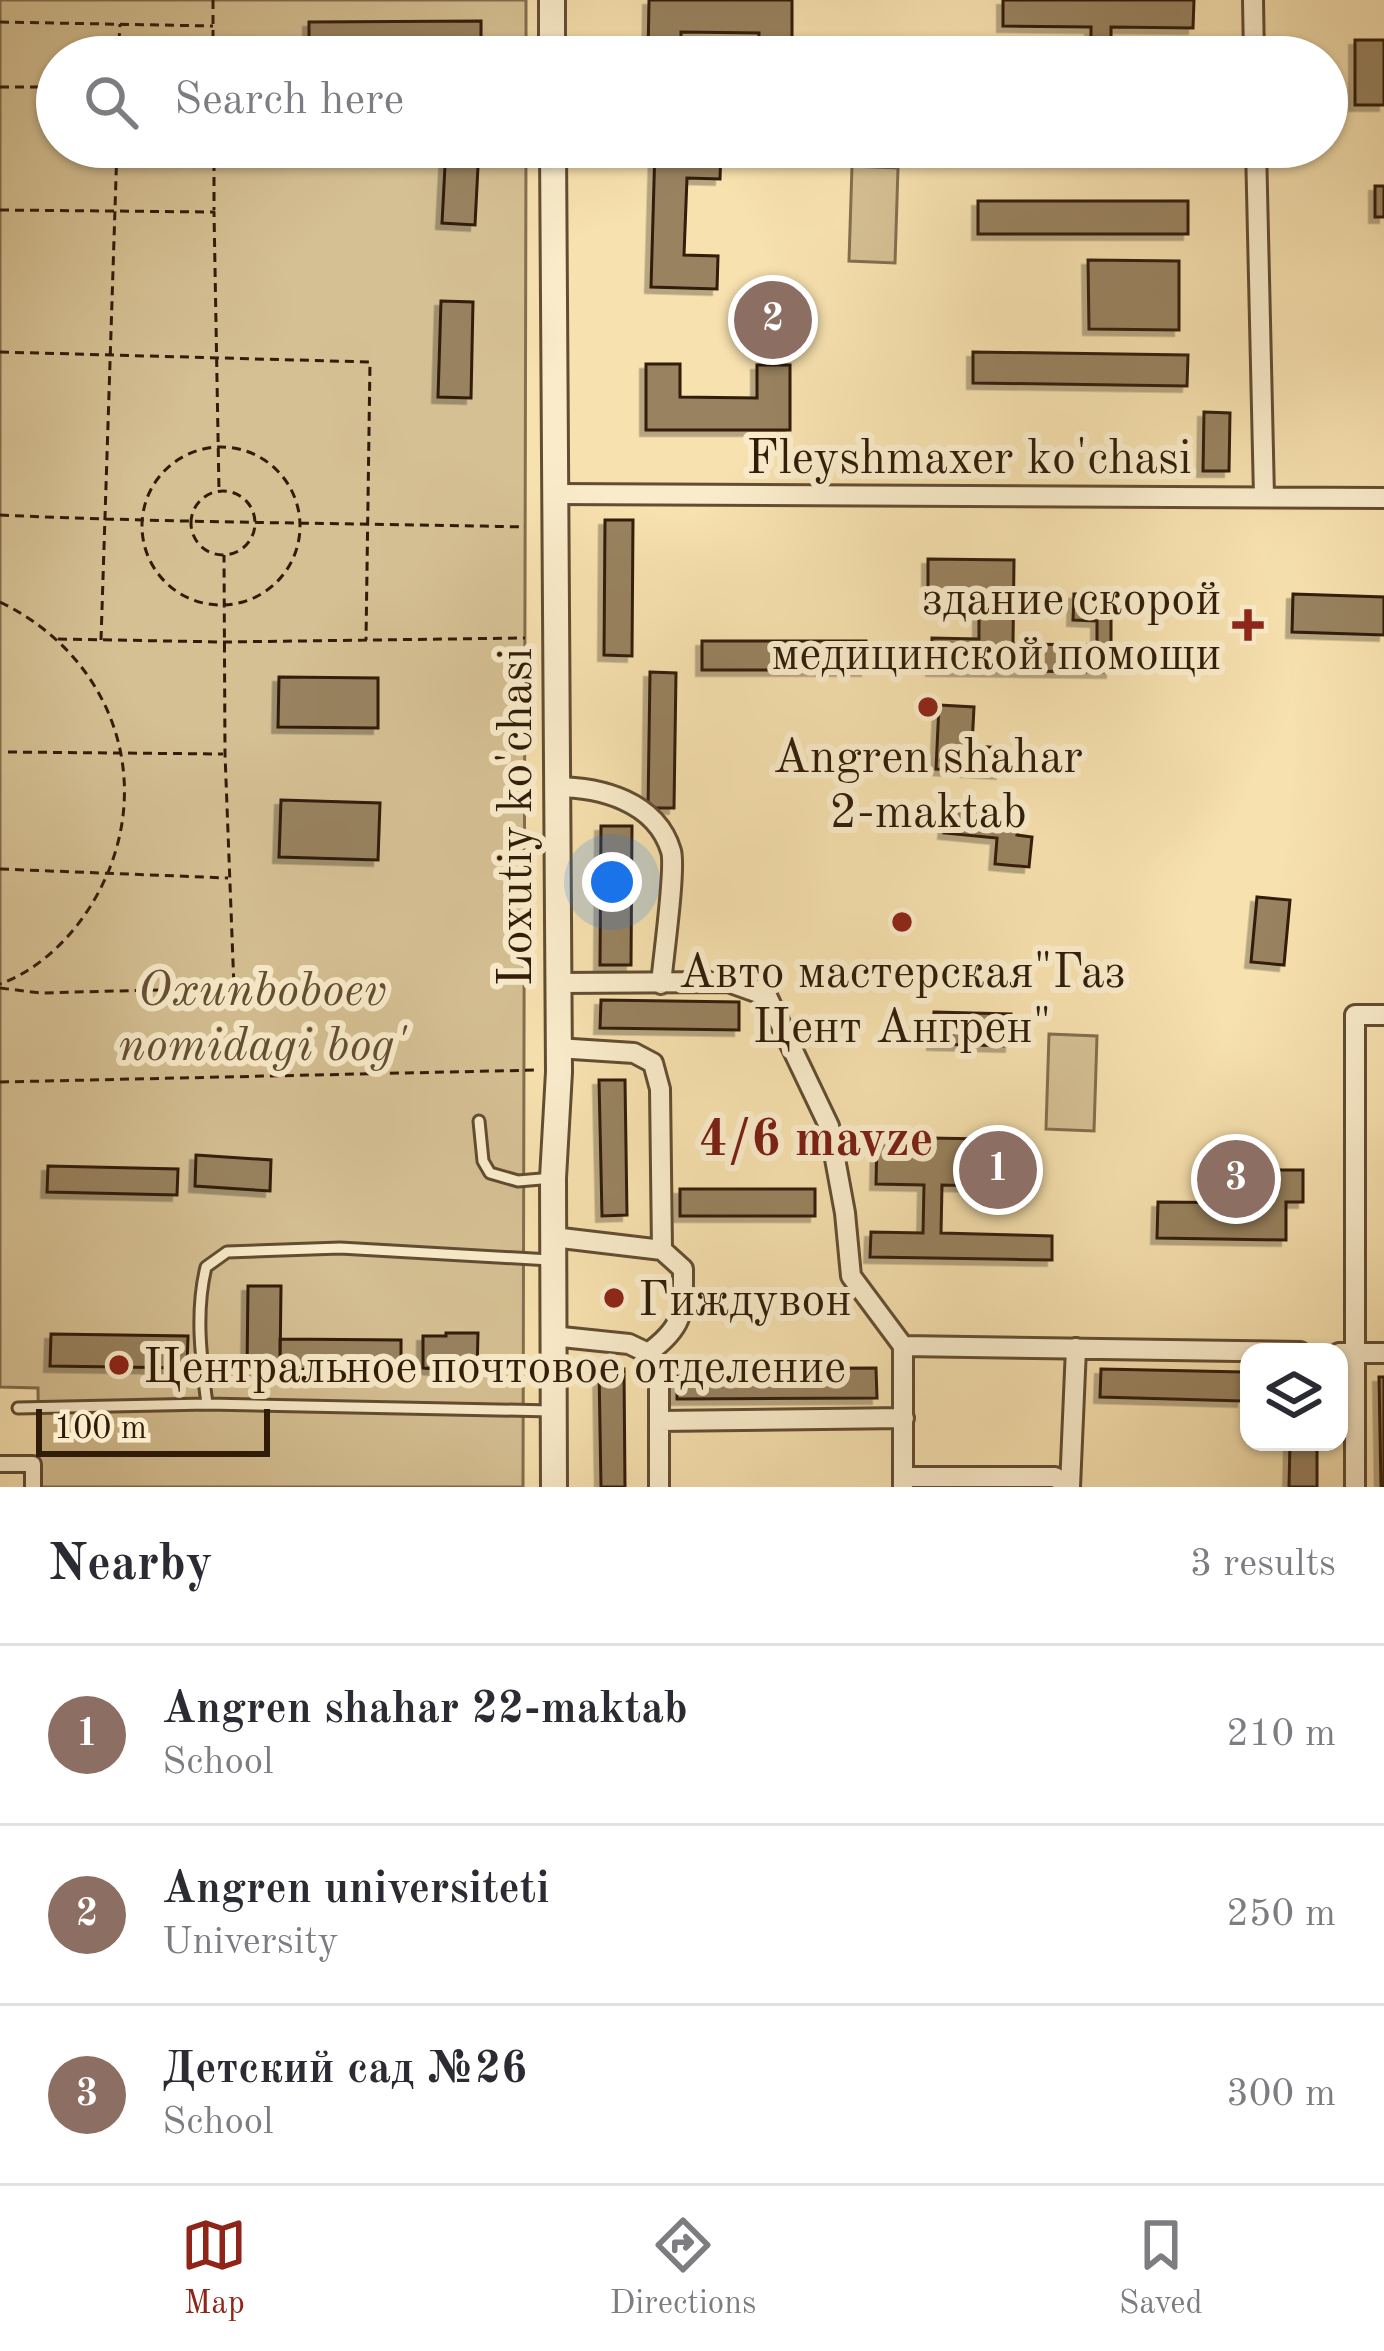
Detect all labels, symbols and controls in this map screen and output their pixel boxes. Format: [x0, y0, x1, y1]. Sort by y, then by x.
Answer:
search box [36, 36, 1348, 168]
icon: search [78, 69, 144, 135]
text: Search here [174, 79, 404, 124]
pin: 2 [734, 275, 812, 365]
street label: Fleyshmaxer ko'chasi [746, 436, 1192, 484]
place label: здание скорой медицинской помощи [772, 577, 1221, 680]
marker: здание скорой медицинской помощи [1232, 609, 1264, 641]
street label: Loxutiy ko'chasi [494, 648, 542, 986]
marker: Angren shahar 2-maktab [915, 694, 941, 720]
place label: Angren shahar 2-maktab [773, 735, 1083, 838]
your location [582, 852, 642, 912]
marker: Авто мастерская"Газ Цент Ангрен" [889, 909, 915, 935]
place label: Авто мастерская"Газ Цент Ангрен" [678, 950, 1126, 1053]
park label: Oxunboboev nomidagi bog' [118, 968, 407, 1071]
district label: 4/6 mavze [698, 1116, 934, 1167]
pin: 1 [959, 1125, 1037, 1215]
pin: 3 [1197, 1134, 1275, 1224]
place label: Гиждувон [638, 1278, 852, 1326]
marker: Гиждувон [601, 1285, 627, 1311]
map controls [1240, 1343, 1348, 1451]
button: layers [1240, 1343, 1348, 1451]
place label: Центральное почтовое отделение [143, 1345, 846, 1393]
marker: Центральное почтовое отделение [106, 1352, 132, 1378]
scale bar [36, 1403, 270, 1456]
text: 100 m [54, 1413, 147, 1446]
text: Nearby [48, 1540, 213, 1591]
text: 3 results [1190, 1545, 1336, 1584]
text: Angren shahar 22-maktab [162, 1688, 688, 1733]
text: 1 [76, 1715, 98, 1754]
text: 210 m [1226, 1715, 1336, 1754]
text: School [162, 1743, 274, 1782]
text: Angren universiteti [162, 1868, 549, 1913]
text: 2 [76, 1895, 98, 1934]
text: 250 m [1226, 1895, 1336, 1934]
text: University [162, 1923, 339, 1962]
text: Детский сад №26 [162, 2048, 527, 2093]
text: 3 [76, 2075, 98, 2114]
text: 300 m [1226, 2075, 1336, 2114]
text: School [162, 2103, 274, 2142]
tab: Map [181, 2212, 247, 2325]
tab: Directions [610, 2212, 756, 2325]
tab: Saved [1119, 2212, 1203, 2325]

